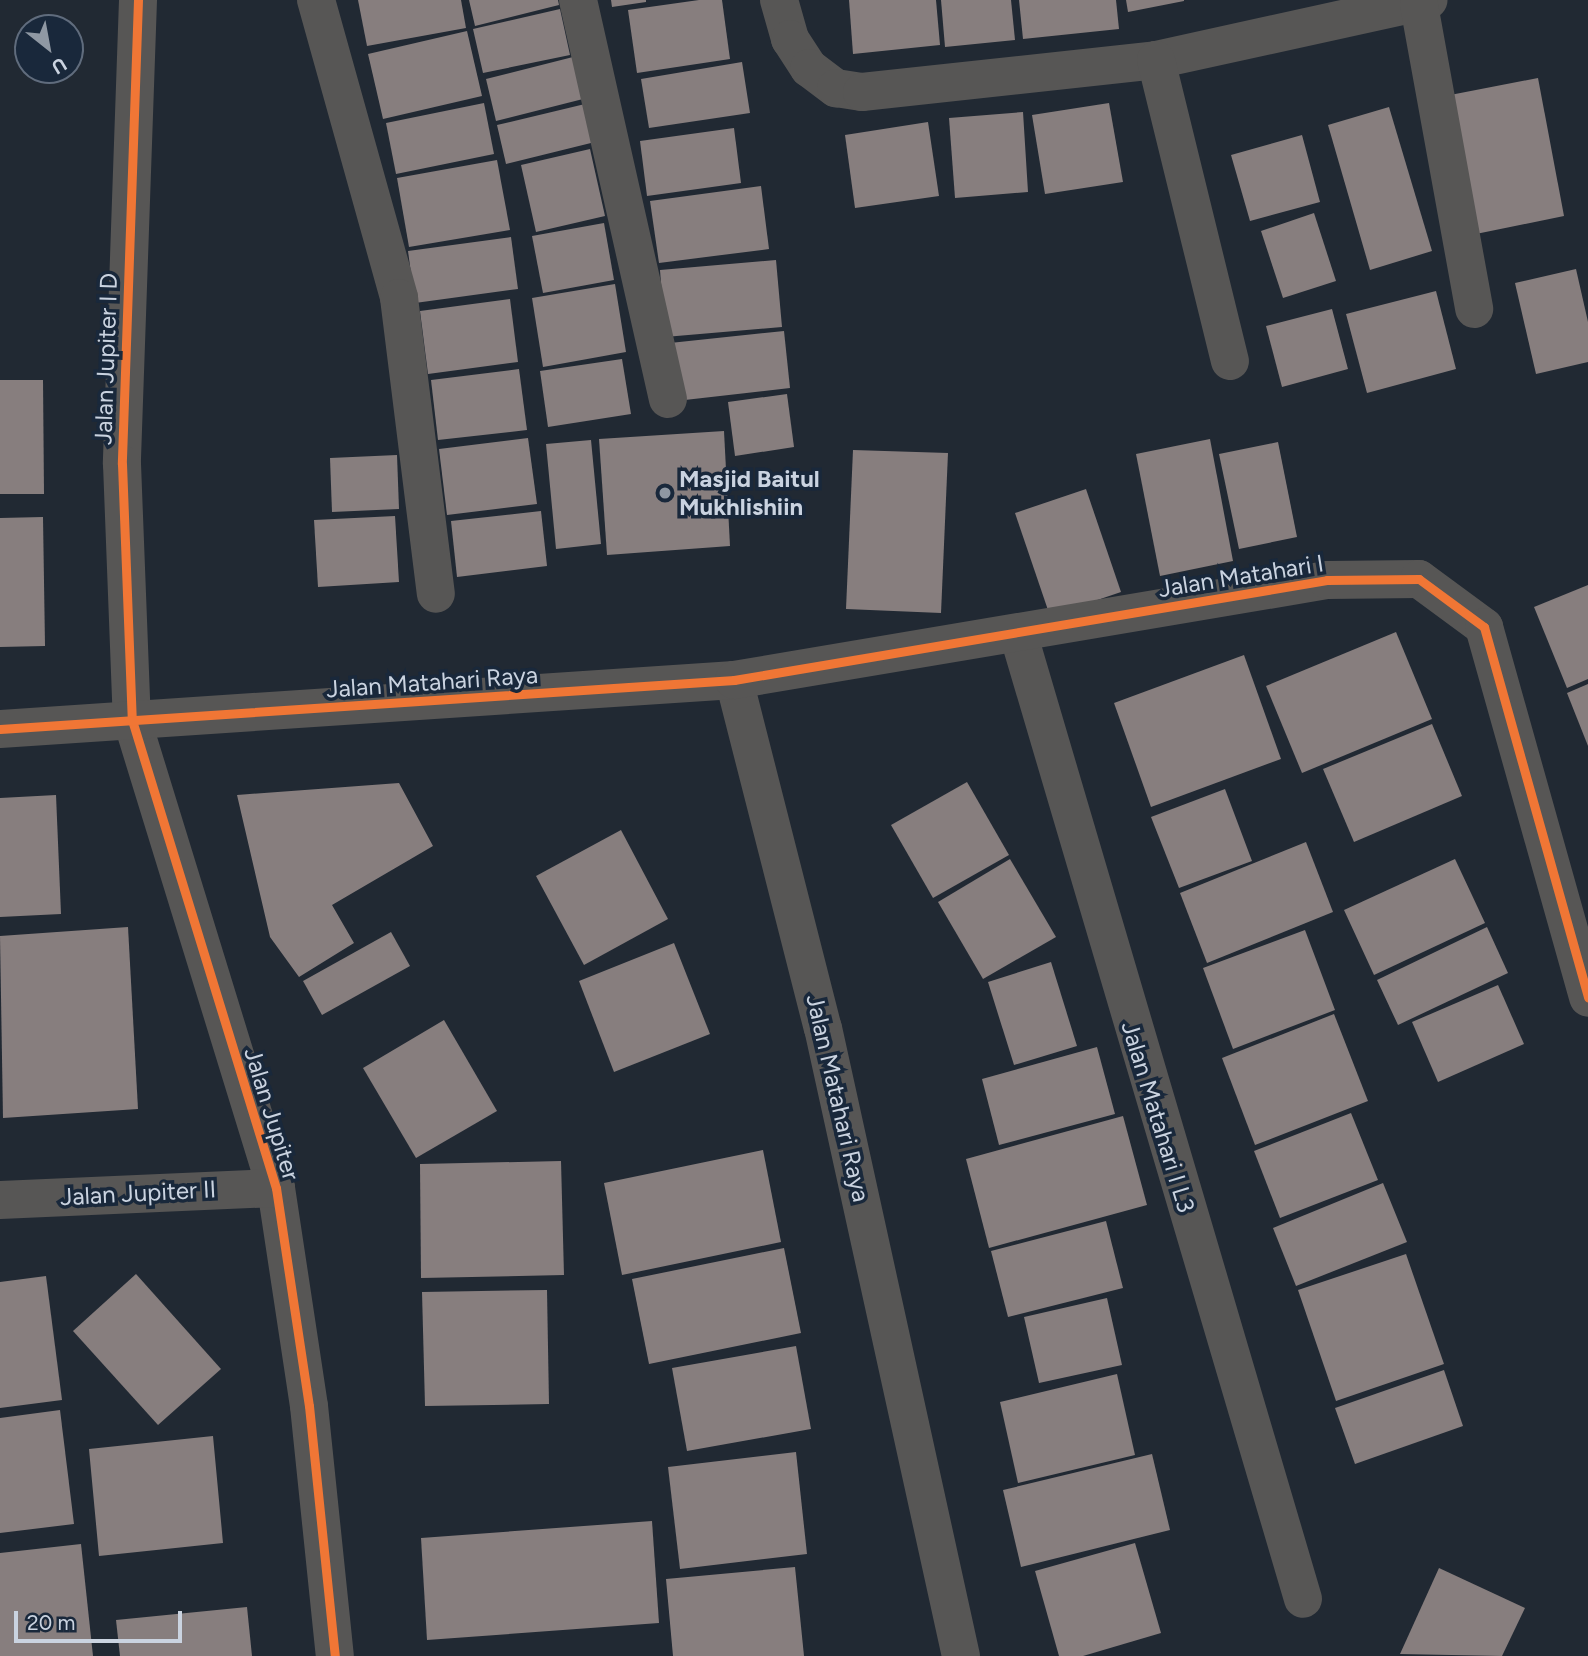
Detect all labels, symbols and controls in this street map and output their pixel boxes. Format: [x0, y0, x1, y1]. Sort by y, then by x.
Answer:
north arrow [14, 14, 84, 84]
text: U [47, 52, 71, 79]
street label: Jalan Jupiter I D [89, 273, 123, 445]
place label: Masjid Baitul Mukhlishiin [679, 465, 820, 521]
marker: Masjid Baitul Mukhlishiin [657, 485, 673, 501]
street label: Jalan Matahari I [1156, 549, 1326, 603]
street label: Jalan Matahari Raya [325, 660, 539, 704]
street label: Jalan Matahari Raya [800, 991, 876, 1205]
street label: Jalan Matahari I L3 [1115, 1018, 1201, 1216]
street label: Jalan Jupiter [238, 1044, 306, 1184]
street label: Jalan Jupiter II [59, 1175, 217, 1211]
scale bar [18, 1596, 186, 1640]
text: 20 m [27, 1610, 75, 1635]

